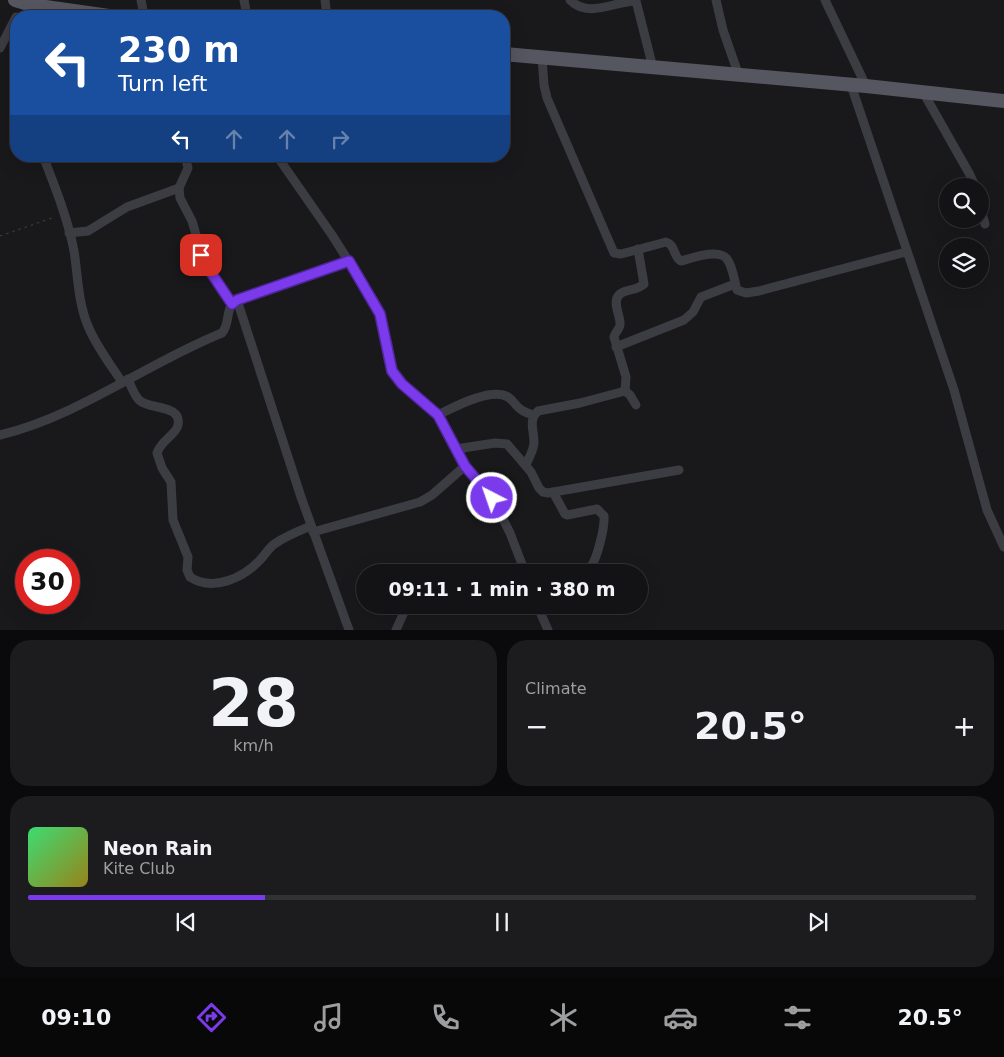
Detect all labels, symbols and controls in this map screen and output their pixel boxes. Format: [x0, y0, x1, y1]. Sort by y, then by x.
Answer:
icon: left [35, 30, 100, 95]
text: 230 m [118, 30, 240, 70]
text: Turn left [118, 71, 207, 96]
icon: left [167, 125, 195, 153]
icon: ahead [220, 125, 248, 153]
icon: ahead [273, 125, 301, 153]
icon: right [326, 125, 354, 153]
map controls [939, 178, 989, 288]
button: search [939, 178, 989, 228]
pin [180, 234, 222, 276]
button: layers [939, 238, 989, 288]
icon: arrive [187, 241, 215, 269]
position arrow [465, 471, 517, 523]
speed limit sign: 30 [15, 549, 80, 614]
text: 09:11 · 1 min · 380 m [388, 578, 616, 600]
text: 28 [208, 666, 299, 741]
text: Climate [525, 679, 587, 698]
text: 20.5° [694, 704, 807, 748]
text: − [525, 710, 548, 743]
text: + [953, 710, 976, 743]
text: km/h [233, 736, 274, 755]
text: Neon Rain [103, 837, 212, 859]
text: Kite Club [103, 859, 175, 878]
icon: previous [172, 908, 200, 936]
icon: pause [488, 908, 516, 936]
icon: next [804, 908, 832, 936]
icon: directions [194, 1000, 229, 1035]
icon: music [311, 1000, 346, 1035]
icon: phone [428, 1000, 463, 1035]
icon: climate [546, 1000, 581, 1035]
icon: car [663, 1000, 698, 1035]
icon: filters [780, 1000, 815, 1035]
text: 09:10 [41, 1005, 111, 1030]
text: 20.5° [897, 1005, 963, 1030]

